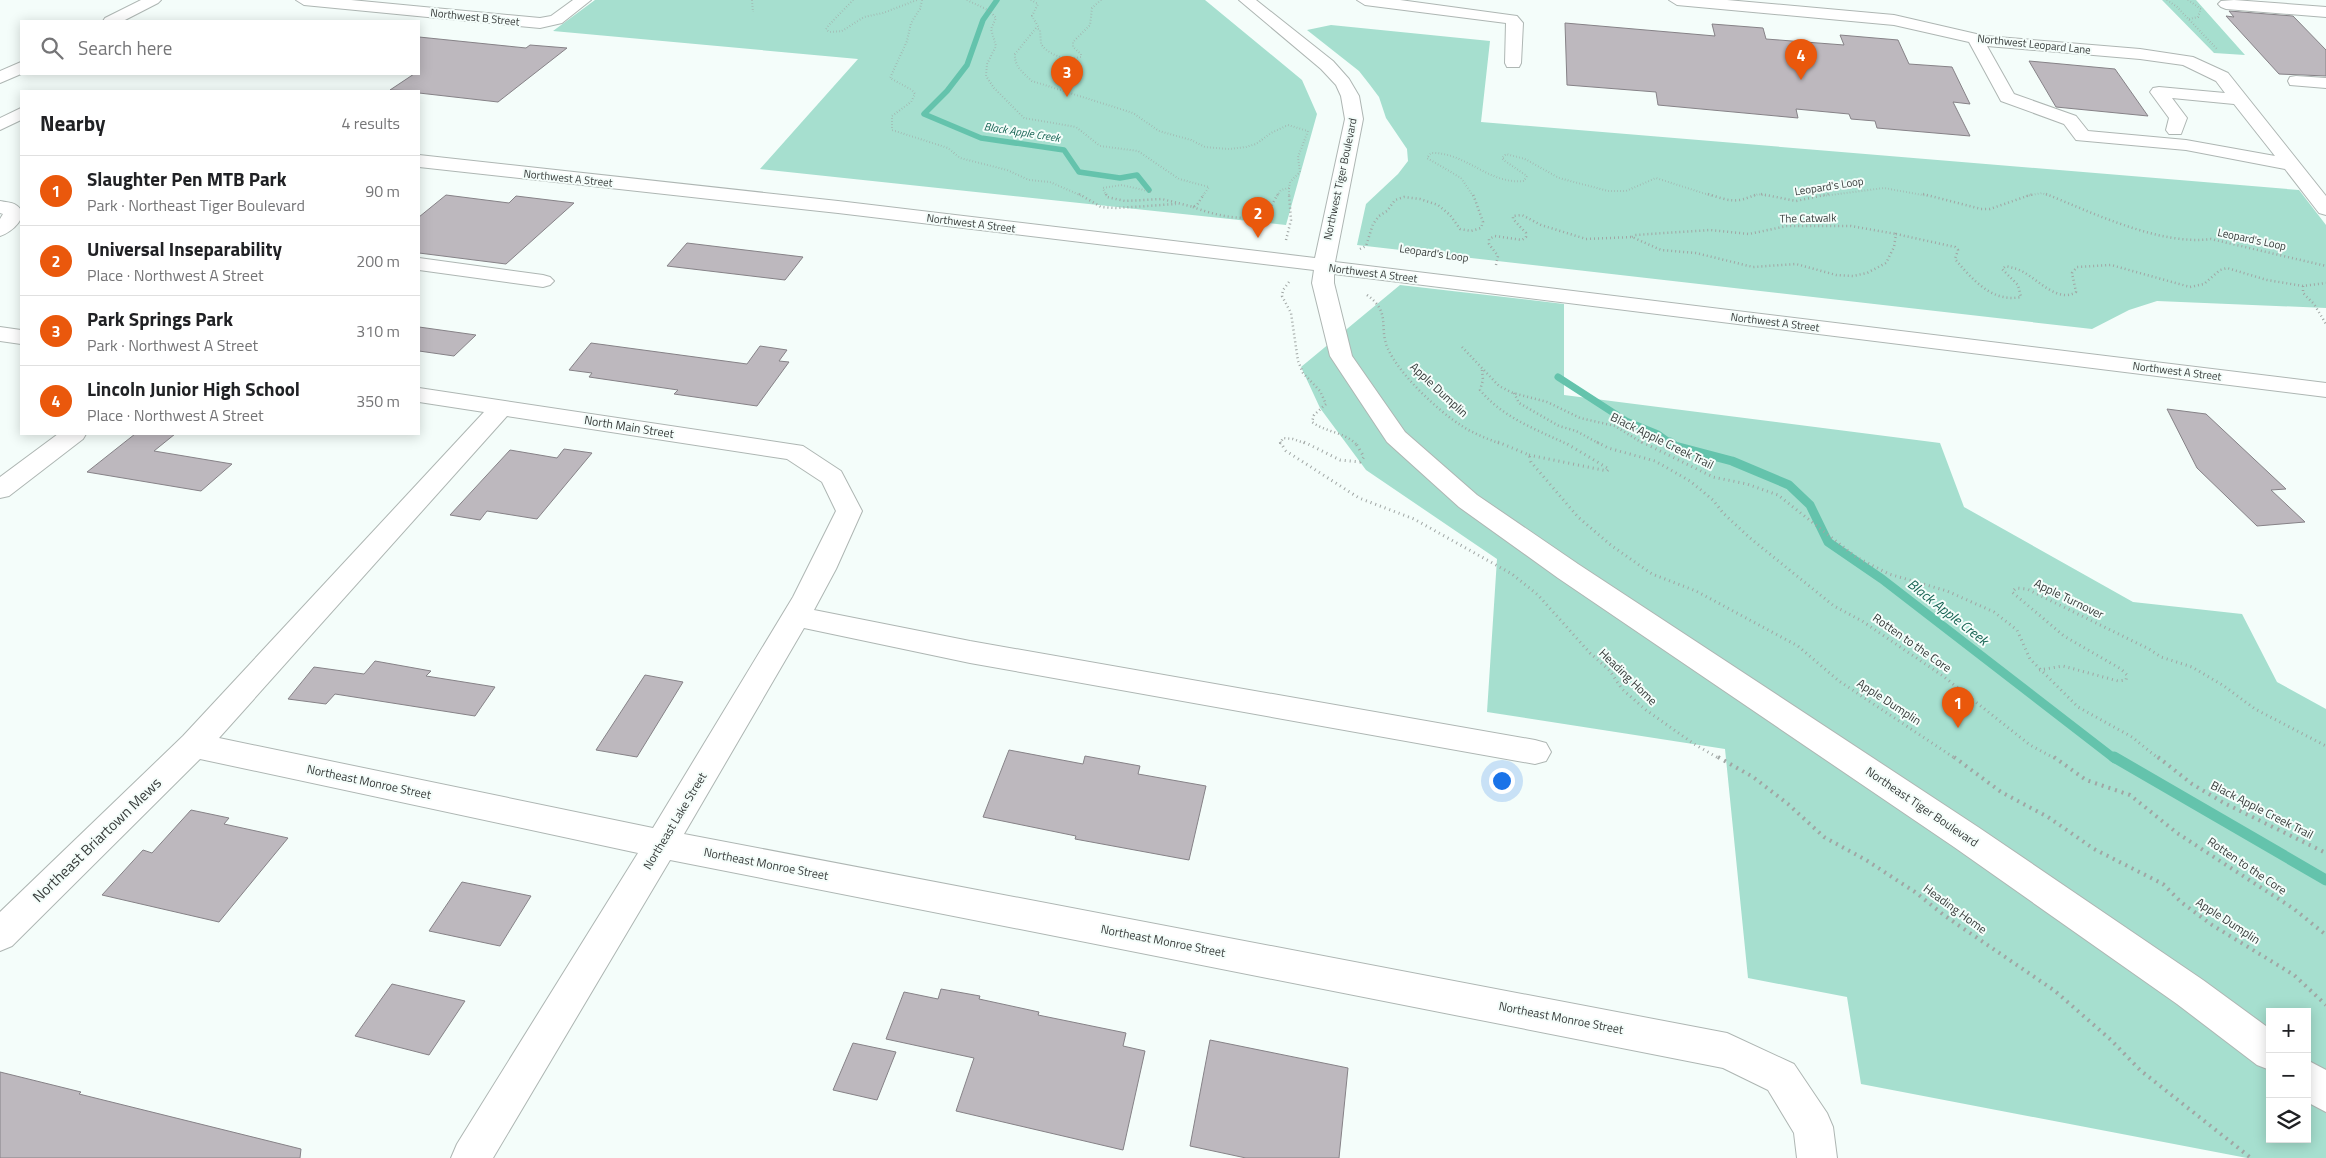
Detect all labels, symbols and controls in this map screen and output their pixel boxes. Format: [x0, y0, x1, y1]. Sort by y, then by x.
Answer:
street label: Northwest B Street [430, 4, 520, 30]
search box [20, 20, 420, 75]
street label: Northwest Leopard Lane [1976, 30, 2092, 58]
text: Search here [78, 33, 172, 62]
icon: search [38, 34, 66, 62]
pin: 4 [1785, 39, 1817, 80]
pin: 3 [1051, 56, 1083, 97]
text: Nearby [40, 107, 105, 139]
text: 4 results [341, 111, 400, 135]
street label: Northwest Tiger Boulevard [1319, 116, 1361, 241]
water label: Black Apple Creek [983, 118, 1062, 146]
text: Slaughter Pen MTB Park [87, 164, 286, 193]
street label: Northwest A Street [523, 165, 613, 191]
street label: Leopard's Loop [1793, 173, 1865, 199]
text: 1 [52, 179, 60, 203]
text: 90 m [365, 179, 400, 203]
text: Park · Northeast Tiger Boulevard [87, 193, 305, 217]
pin: 2 [1242, 197, 1274, 238]
street label: The Catwalk [1780, 209, 1837, 226]
street label: Northwest A Street [926, 210, 1016, 236]
street label: Leopard's Loop [2216, 224, 2288, 254]
text: Universal Inseparability [87, 234, 282, 263]
street label: Leopard's Loop [1398, 240, 1470, 266]
text: 2 [52, 249, 60, 273]
text: 200 m [356, 249, 400, 273]
street label: Northwest A Street [1328, 260, 1418, 286]
text: Place · Northwest A Street [87, 263, 264, 287]
text: Park Springs Park [87, 304, 233, 333]
street label: Northwest A Street [1730, 309, 1820, 335]
text: 3 [52, 319, 60, 343]
text: 310 m [356, 319, 400, 343]
text: Park · Northwest A Street [87, 333, 258, 357]
street label: Apple Dumplin [1406, 358, 1473, 422]
street label: Northwest A Street [2132, 358, 2222, 384]
text: Lincoln Junior High School [87, 374, 300, 403]
text: 4 [52, 389, 60, 413]
text: 350 m [356, 389, 400, 413]
text: Place · Northwest A Street [87, 403, 264, 427]
street label: Black Apple Creek Trail [1607, 407, 1717, 474]
street label: North Main Street [583, 410, 676, 443]
water label: Black Apple Creek [1903, 573, 1995, 651]
street label: Apple Turnover [2031, 573, 2107, 624]
street label: Rotten to the Core [1869, 608, 1956, 677]
street label: Heading Home [1595, 644, 1662, 709]
street label: Apple Dumplin [1853, 674, 1925, 730]
pin: 1 [1942, 687, 1974, 728]
street label: Northeast Monroe Street [305, 759, 434, 804]
street label: Northeast Tiger Boulevard [1862, 762, 1983, 852]
street label: Northeast Lake Street [638, 768, 712, 873]
your location [1489, 768, 1515, 794]
street label: Northeast Briartown Mews [27, 772, 166, 908]
street label: Black Apple Creek Trail [2208, 775, 2317, 844]
street label: Rotten to the Core [2204, 832, 2291, 899]
street label: Northeast Monroe Street [702, 842, 831, 885]
street label: Heading Home [1919, 879, 1991, 938]
street label: Apple Dumplin [2192, 893, 2264, 949]
street label: Northeast Monroe Street [1099, 919, 1228, 962]
street label: Northeast Monroe Street [1497, 996, 1626, 1039]
map controls [2266, 1008, 2311, 1143]
button: + [2266, 1008, 2311, 1053]
button: − [2266, 1053, 2311, 1098]
button: layers [2266, 1098, 2311, 1143]

